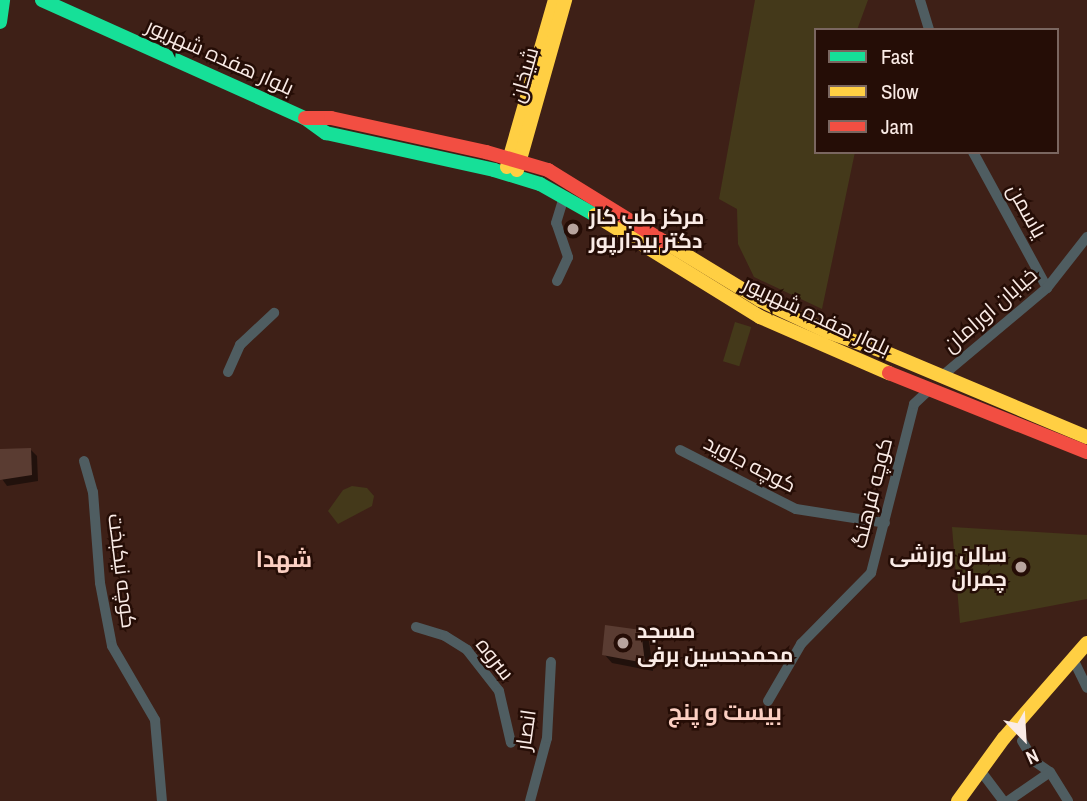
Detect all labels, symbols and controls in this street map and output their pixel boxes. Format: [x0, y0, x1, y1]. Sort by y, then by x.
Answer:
street label: بلوار هفده شهریور [142, 13, 298, 101]
legend [814, 28, 1059, 154]
text: Fast [881, 42, 914, 71]
street label: شیخان [504, 44, 544, 106]
text: Slow [881, 77, 918, 106]
text: Jam [881, 112, 914, 141]
street label: یاسمن [1002, 180, 1052, 242]
place label: مرکز طب کار دکتر بیدارپور [589, 204, 704, 254]
marker: مرکز طب کار دکتر بیدارپور [563, 219, 583, 239]
street label: خیابان اورامان [938, 262, 1042, 358]
street label: بلوار هفده شهریور [739, 271, 895, 361]
street label: کوچه جاوید [700, 430, 800, 498]
street label: کوچه فرهنگ [846, 435, 898, 551]
street label: کوچه نیکبخت [102, 512, 142, 630]
place label: سالن ورزشی چمران [889, 542, 1007, 592]
district label: شهدا [256, 545, 312, 573]
marker: سالن ورزشی چمران [1013, 559, 1029, 575]
place label: مسجد محمدحسین برفی [637, 618, 793, 668]
street label: سروه [471, 633, 519, 685]
marker: مسجد محمدحسین برفی [615, 635, 631, 651]
district label: بیست و پنج [668, 698, 782, 726]
north arrow [989, 703, 1059, 773]
street label: انصار [511, 708, 541, 752]
text: N [1022, 743, 1043, 771]

